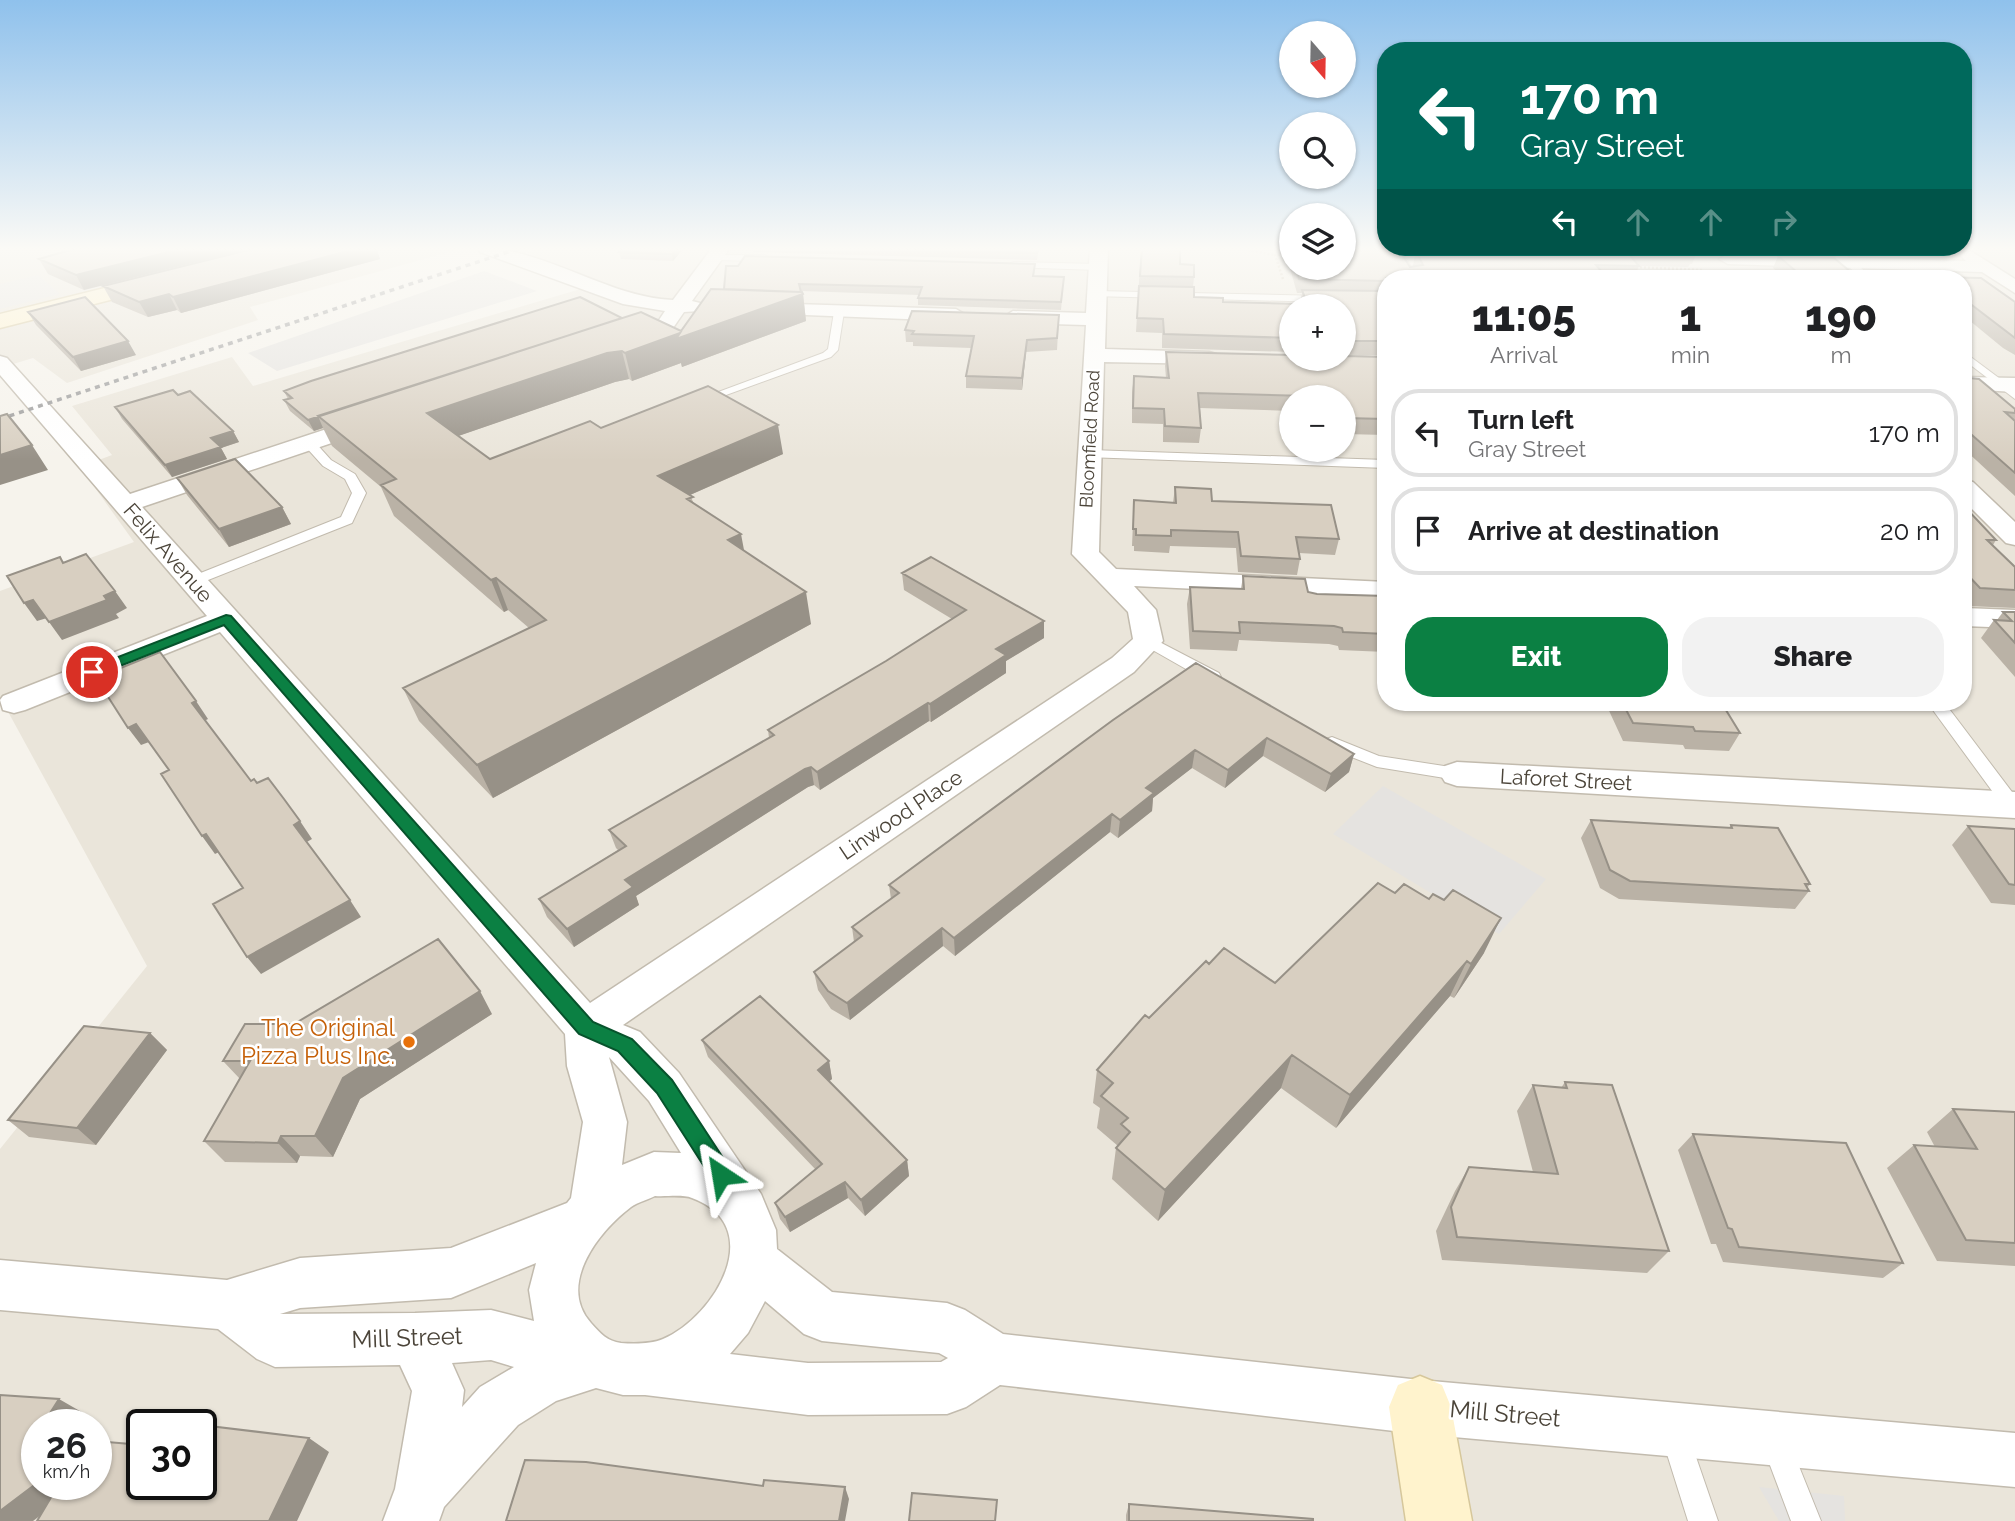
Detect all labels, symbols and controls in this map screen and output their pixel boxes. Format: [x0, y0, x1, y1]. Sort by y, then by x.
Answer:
north arrow [1279, 21, 1356, 98]
map controls [1279, 21, 1356, 462]
text: 170 m [1520, 68, 1659, 125]
icon: left [1405, 70, 1496, 161]
button: search [1279, 112, 1356, 189]
text: Gray Street [1520, 127, 1684, 164]
button: layers [1279, 203, 1356, 280]
icon: left [1546, 203, 1584, 241]
icon: ahead [1619, 203, 1657, 241]
icon: ahead [1692, 203, 1730, 241]
icon: right [1765, 203, 1803, 241]
text: 11:05 [1472, 292, 1576, 341]
text: 1 [1680, 292, 1701, 341]
text: 190 [1805, 292, 1877, 341]
button: + [1279, 294, 1356, 371]
text: Arrival [1490, 341, 1558, 368]
text: min [1671, 341, 1710, 368]
text: m [1831, 341, 1852, 368]
street label: Bloomfield Road [1075, 369, 1104, 509]
button: − [1279, 385, 1356, 462]
text: Turn left [1468, 405, 1574, 435]
icon: left [1409, 414, 1447, 452]
text: 170 m [1869, 418, 1940, 448]
text: Gray Street [1468, 435, 1586, 462]
street label: Felix Avenue [119, 498, 218, 607]
icon: arrive [1409, 512, 1447, 550]
text: Arrive at destination [1468, 516, 1719, 546]
text: 20 m [1880, 516, 1940, 546]
button: Exit [1405, 617, 1668, 697]
button: Share [1682, 617, 1944, 697]
pin [62, 642, 122, 702]
icon: arrive [73, 653, 111, 691]
street label: Linwood Place [834, 764, 967, 865]
street label: Laforet Street [1499, 764, 1633, 795]
place label: The Original Pizza Plus Inc. [241, 1013, 395, 1070]
marker: The Original Pizza Plus Inc. [401, 1034, 417, 1050]
position arrow [684, 1138, 758, 1212]
street label: Mill Street [351, 1321, 463, 1354]
street label: Mill Street [1448, 1394, 1562, 1433]
speed limit sign: 30 [126, 1409, 217, 1500]
text: 26 [46, 1425, 87, 1466]
text: km/h [43, 1461, 90, 1482]

